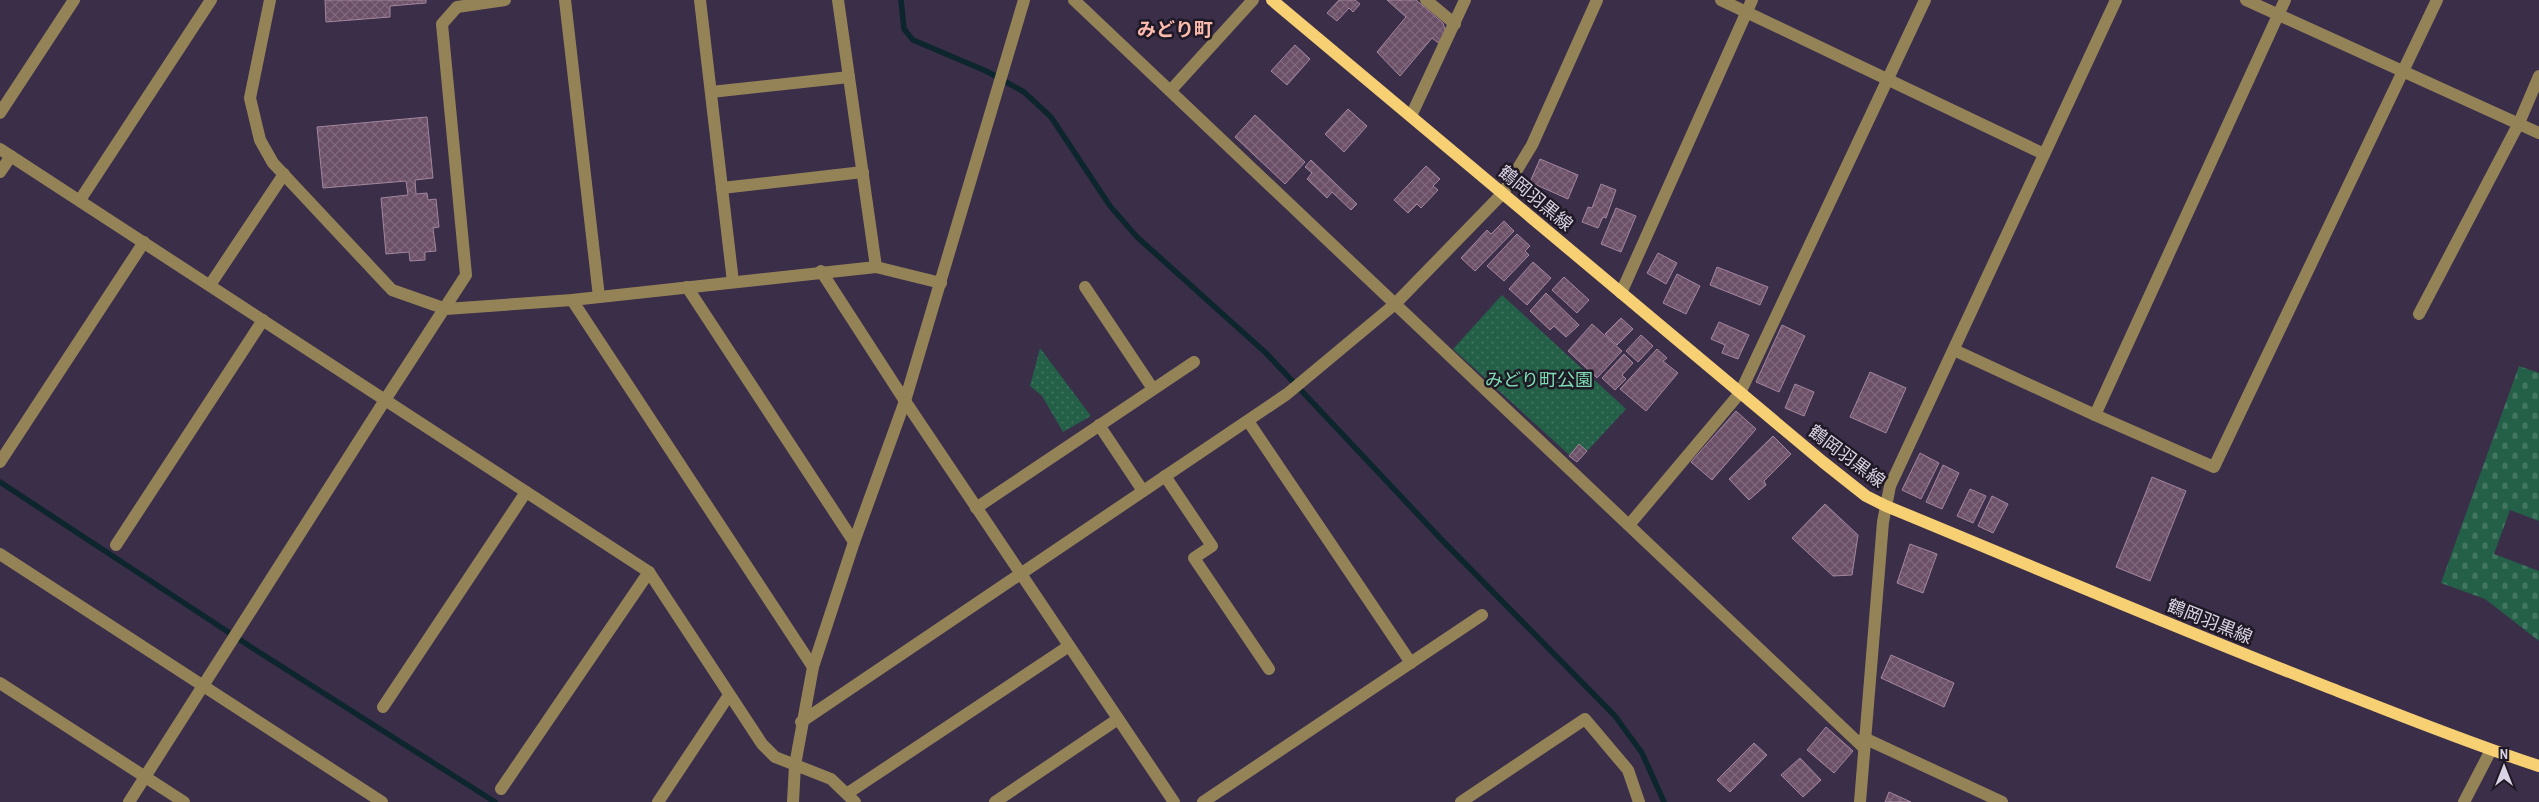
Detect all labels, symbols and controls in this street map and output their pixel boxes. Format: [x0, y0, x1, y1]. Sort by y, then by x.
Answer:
district label: みどり町 [1137, 16, 1213, 42]
street label: 鶴岡羽黒線 [1493, 159, 1579, 237]
park label: みどり町公園 [1485, 367, 1593, 392]
street label: 鶴岡羽黒線 [1804, 419, 1890, 493]
street label: 鶴岡羽黒線 [2164, 593, 2256, 649]
north arrow [2479, 742, 2529, 792]
text: N [2500, 745, 2508, 763]

